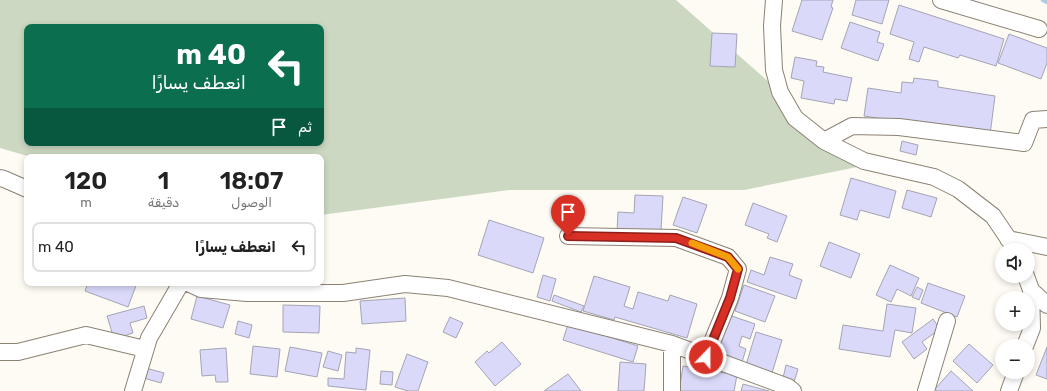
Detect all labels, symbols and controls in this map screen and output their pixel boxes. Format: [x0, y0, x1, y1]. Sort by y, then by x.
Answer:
text: 40 m [176, 38, 246, 71]
icon: left [260, 40, 312, 92]
text: انعطف يسارًا [152, 72, 246, 94]
icon: arrive [268, 116, 290, 138]
text: ثم [298, 118, 312, 136]
text: 120 [65, 167, 107, 195]
text: 1 [158, 167, 169, 195]
text: 18:07 [220, 167, 283, 195]
text: m [80, 195, 92, 210]
text: دقيقة [148, 195, 179, 210]
text: الوصول [231, 195, 272, 210]
pin [551, 195, 585, 236]
icon: arrive [557, 201, 579, 223]
icon: left [288, 236, 310, 258]
text: 40 m [38, 238, 74, 256]
text: انعطف يسارًا [195, 238, 276, 256]
map controls [995, 243, 1035, 379]
button: sound [995, 243, 1035, 283]
button: + [995, 291, 1035, 331]
position arrow [685, 336, 727, 378]
button: − [995, 339, 1035, 379]

